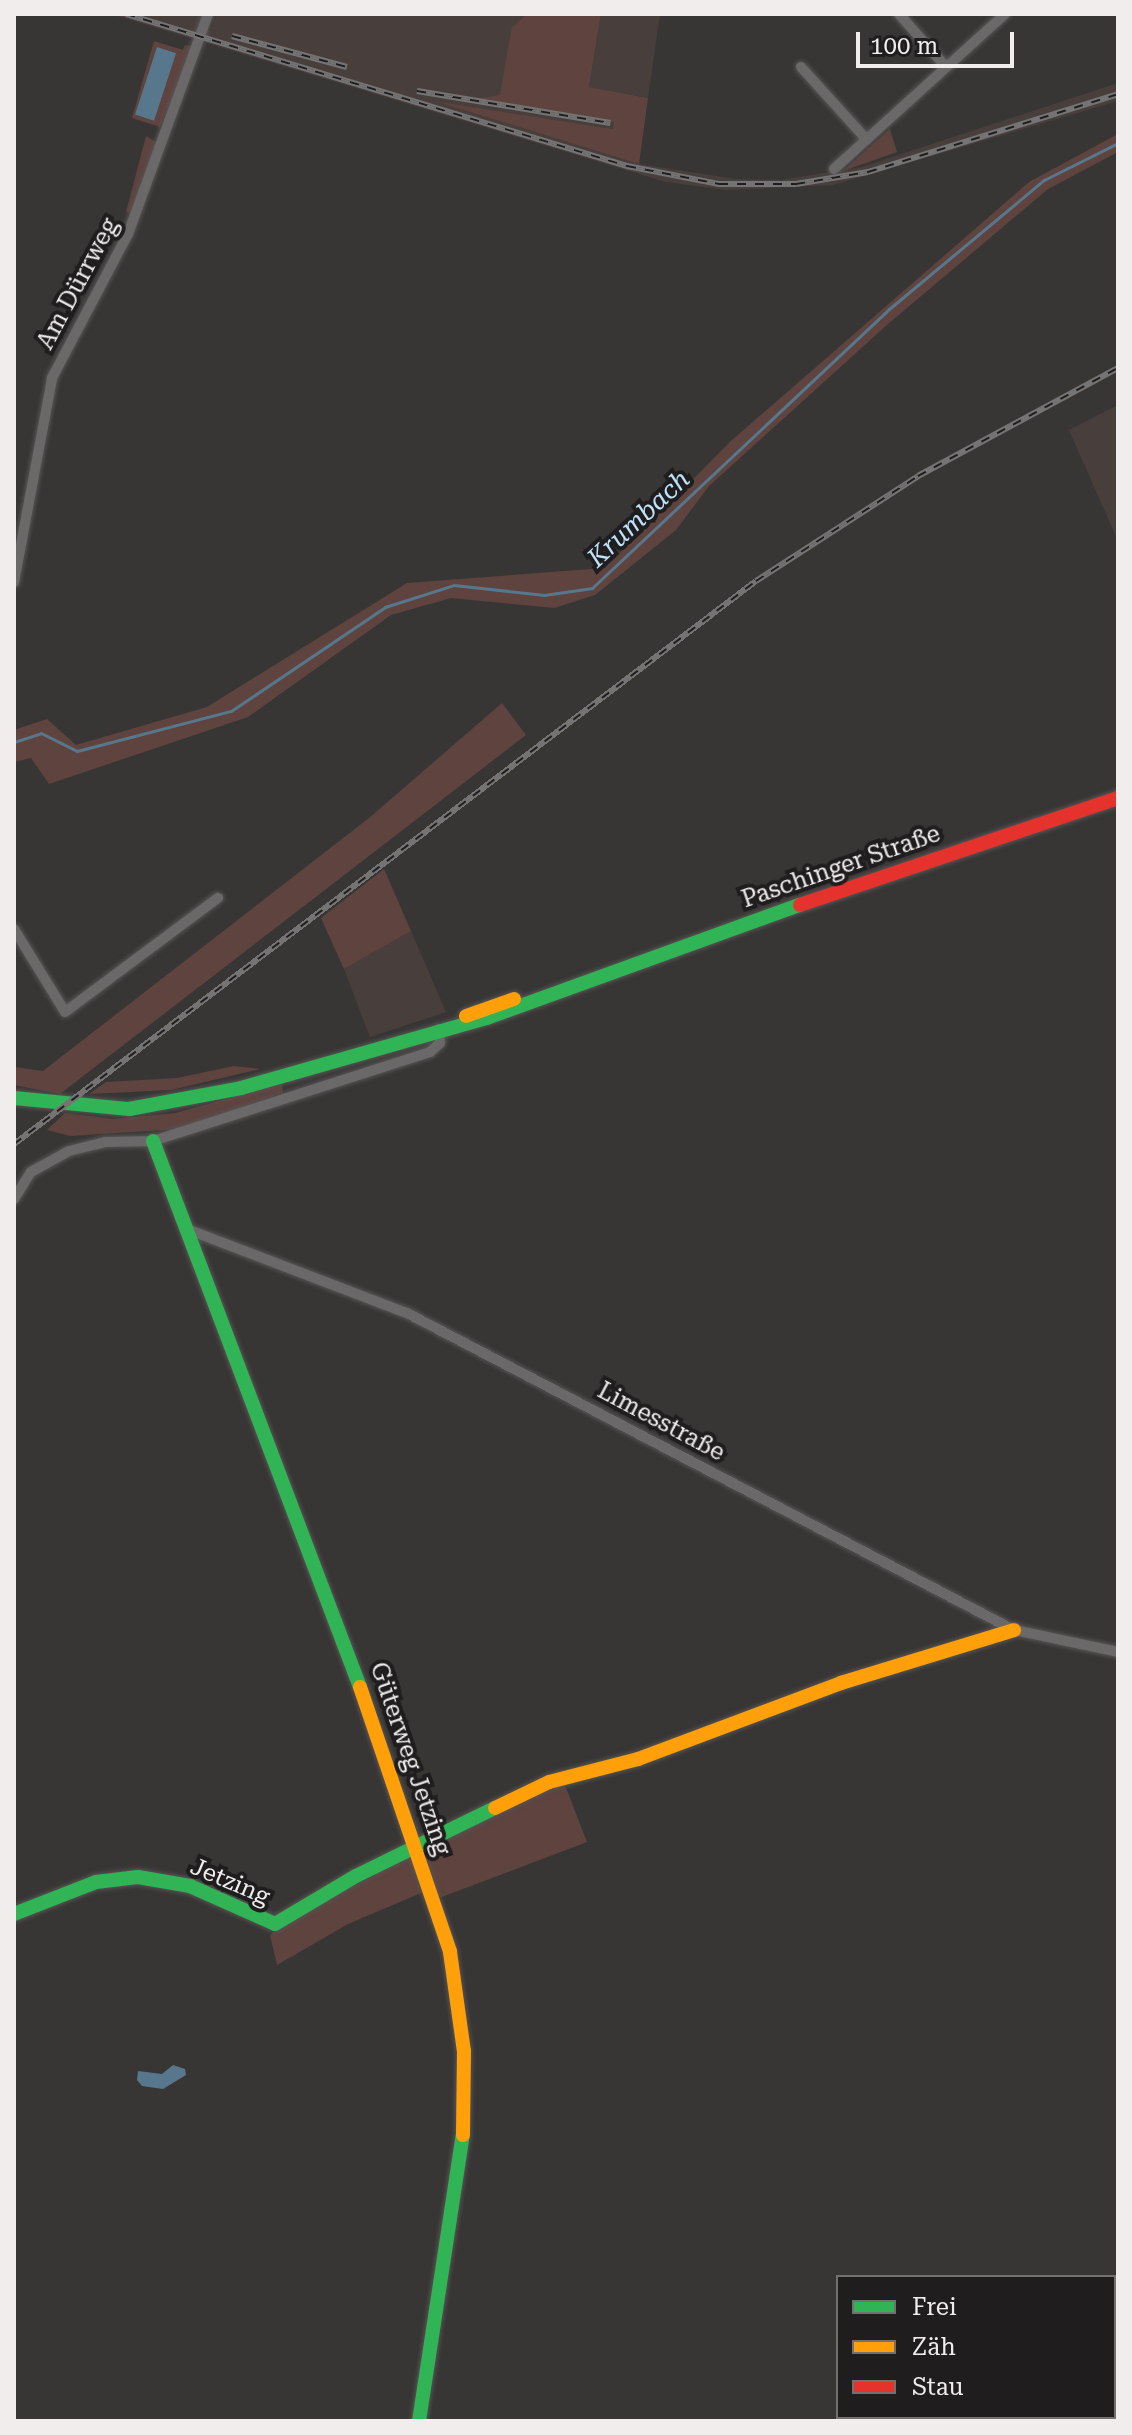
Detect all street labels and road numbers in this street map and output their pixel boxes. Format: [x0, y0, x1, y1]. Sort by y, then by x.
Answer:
street label: Am Dürrweg [31, 213, 125, 355]
street label: Paschinger Straße [738, 820, 944, 914]
street label: Limesstraße [592, 1376, 730, 1468]
street label: Güterweg Jetzing [363, 1659, 457, 1859]
street label: Jetzing [186, 1852, 274, 1912]

